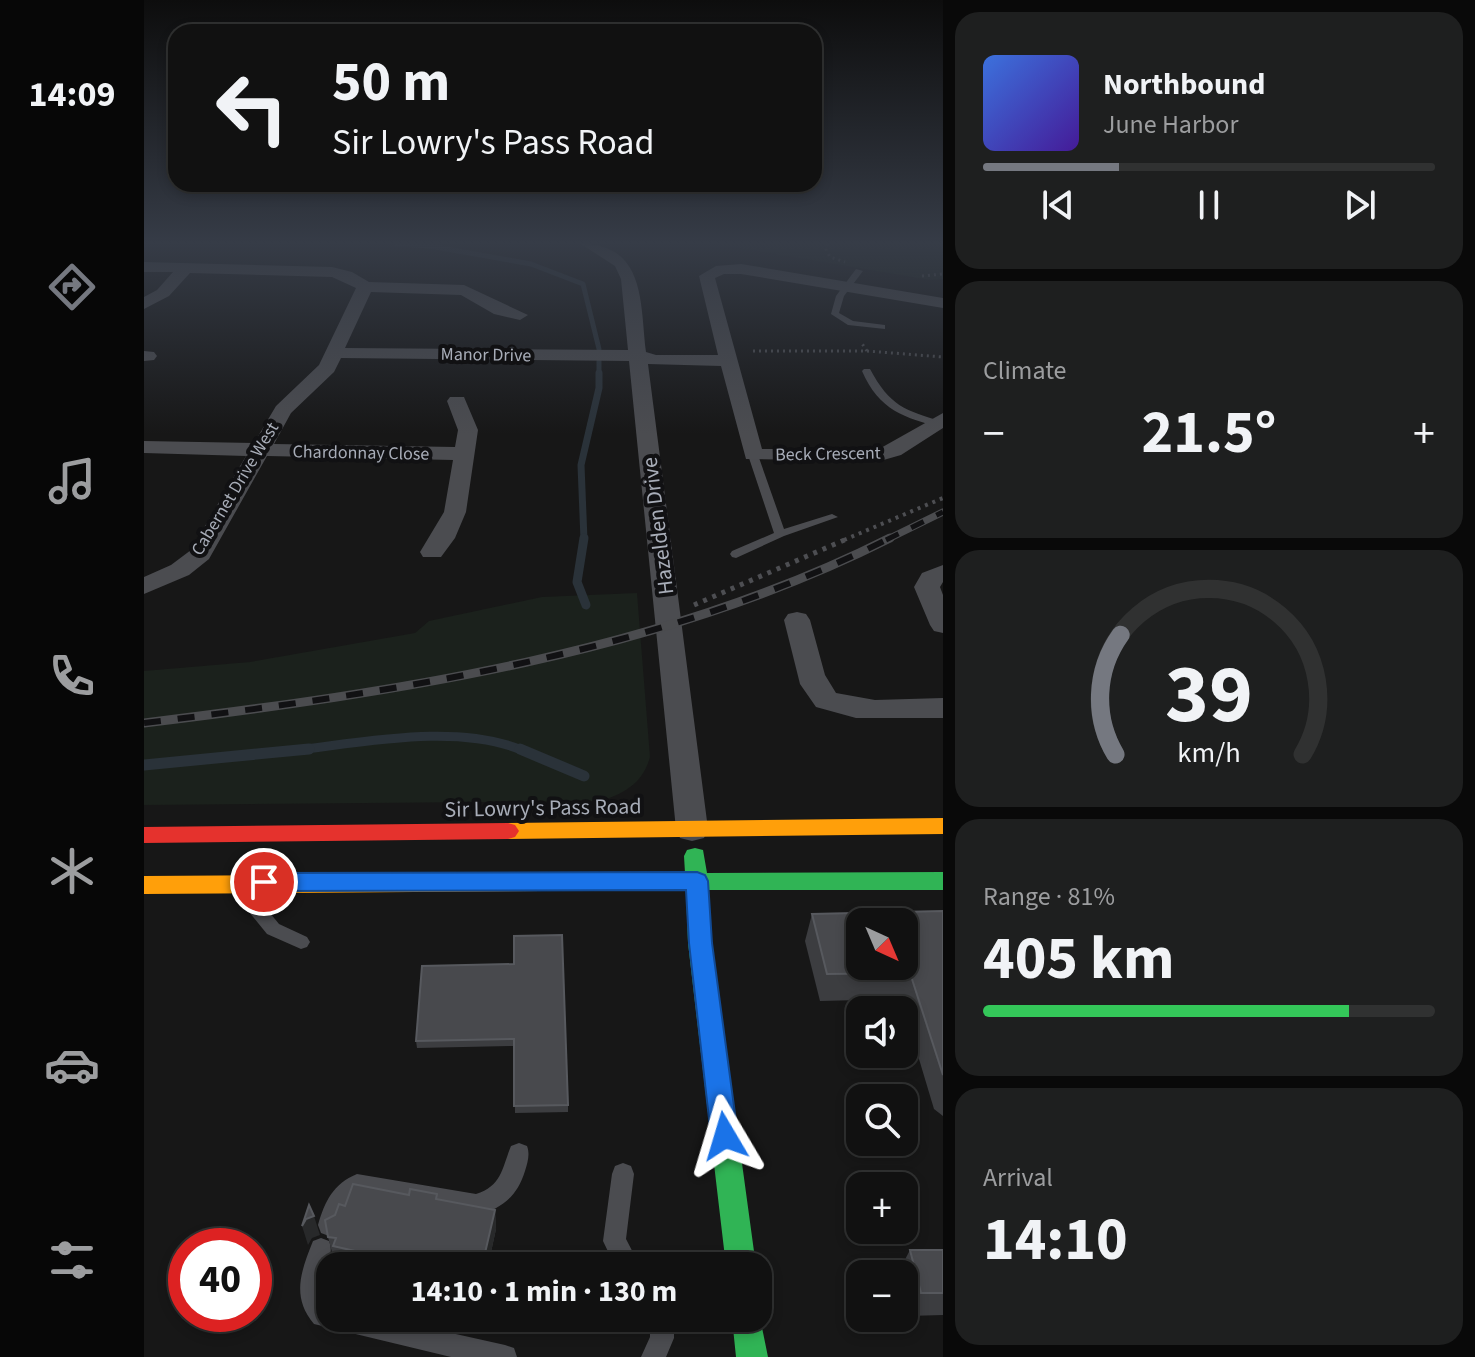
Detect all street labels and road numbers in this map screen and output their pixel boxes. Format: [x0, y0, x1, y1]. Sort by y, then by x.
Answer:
street label: Manor Drive [440, 342, 532, 368]
street label: Cabernet Drive West [185, 418, 285, 560]
street label: Chardonnay Close [292, 439, 430, 467]
street label: Beck Crescent [775, 441, 881, 467]
street label: Hazelden Drive [634, 455, 682, 597]
street label: Sir Lowry's Pass Road [444, 790, 642, 826]

